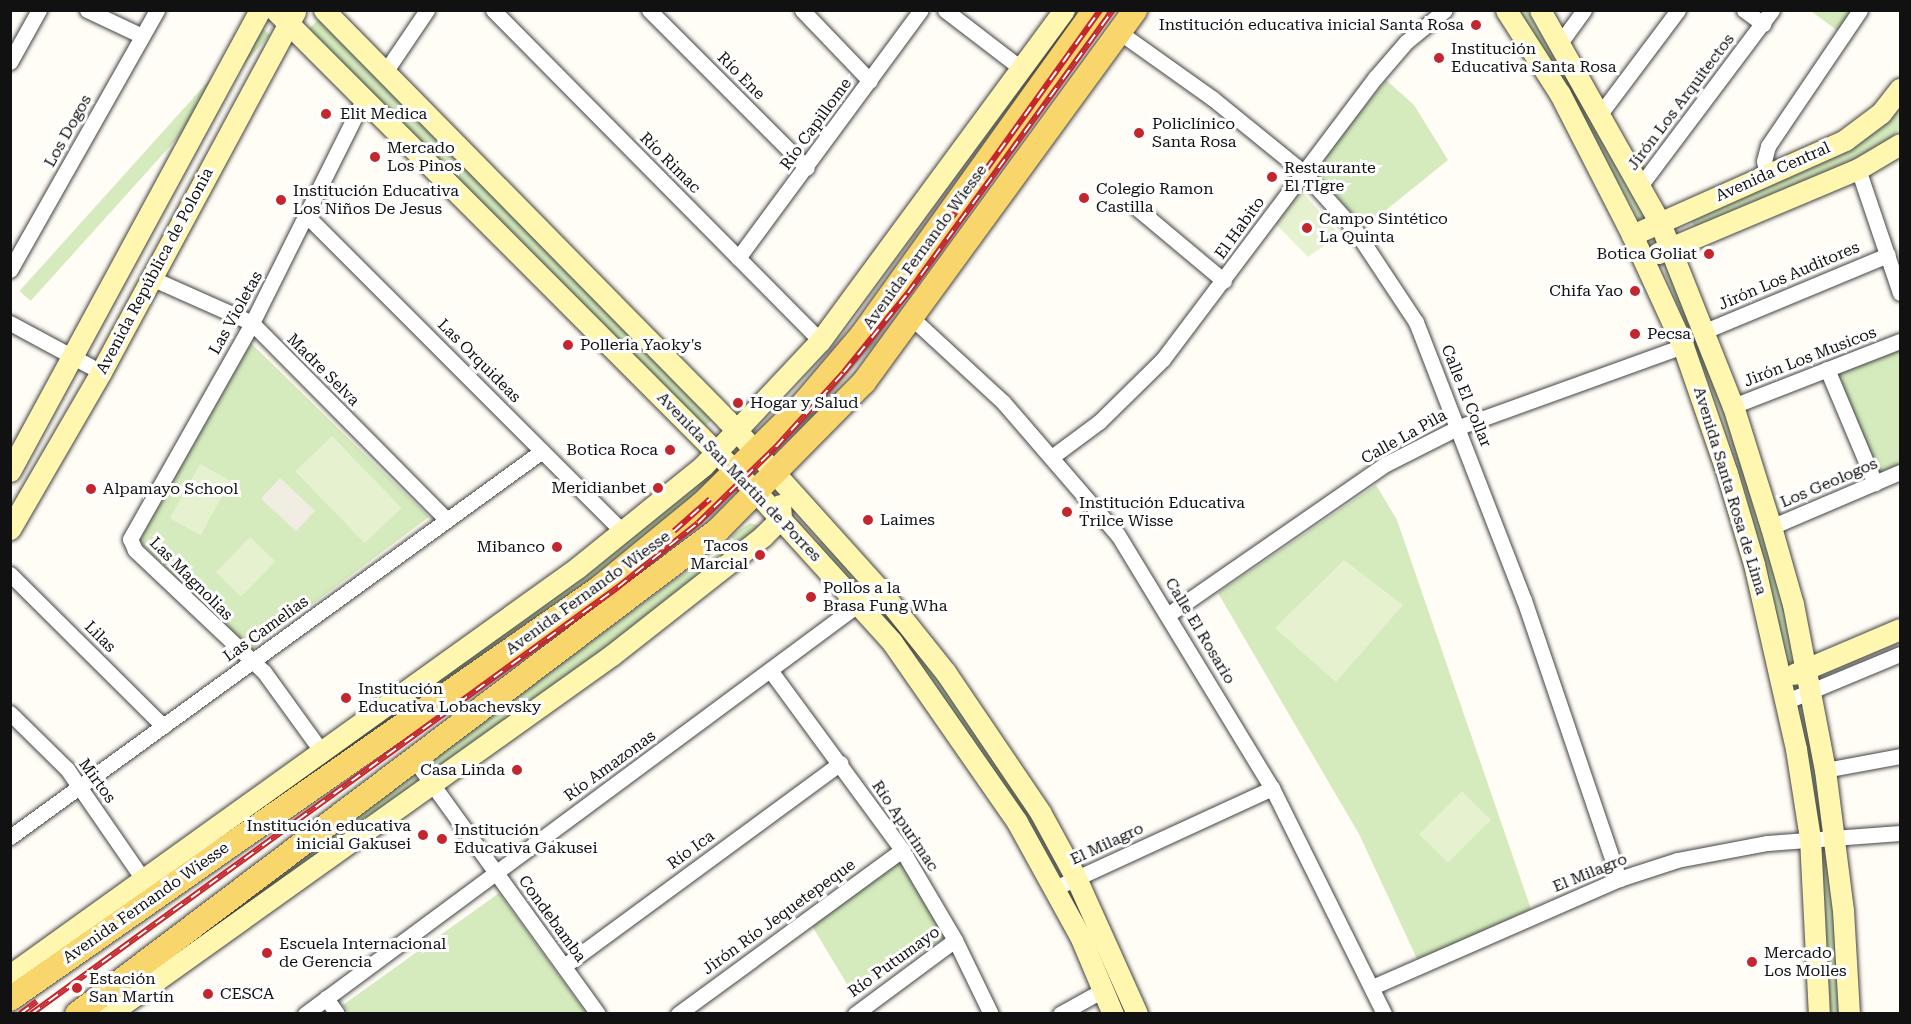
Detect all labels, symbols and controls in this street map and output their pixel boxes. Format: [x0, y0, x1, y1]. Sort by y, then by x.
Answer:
place label: Institución educativa inicial Santa Rosa [1159, 15, 1464, 35]
marker: Institución educativa inicial Santa Rosa [1469, 18, 1483, 32]
street label: Jirón Los Arquitectos [1623, 30, 1739, 174]
place label: Institución Educativa Santa Rosa [1451, 39, 1616, 77]
street label: Río Ene [713, 48, 769, 104]
marker: Institución Educativa Santa Rosa [1432, 51, 1446, 65]
street label: Río Capillome [776, 74, 856, 174]
street label: Los Dogos [40, 91, 96, 171]
place label: Elit Medica [340, 104, 427, 124]
marker: Elit Medica [317, 105, 335, 123]
place label: Policlínico Santa Rosa [1152, 114, 1237, 152]
marker: Policlínico Santa Rosa [1130, 124, 1148, 142]
street label: Río Rimac [636, 129, 704, 197]
place label: Mercado Los Pinos [387, 138, 462, 176]
street label: Avenida Central [1713, 138, 1833, 206]
marker: Mercado Los Pinos [368, 150, 382, 164]
place label: Restaurante El TIgre [1284, 158, 1376, 196]
street label: Avenida Fernando Wiesse [859, 161, 991, 333]
street label: Avenida República de Polonia [92, 165, 218, 377]
marker: Restaurante El TIgre [1265, 170, 1279, 184]
place label: Colegio Ramon Castilla [1096, 179, 1213, 217]
place label: Institución Educativa Los Niños De Jesus [293, 181, 459, 219]
marker: Colegio Ramon Castilla [1077, 191, 1091, 205]
marker: Institución Educativa Los Niños De Jesus [274, 193, 288, 207]
street label: El Habito [1211, 193, 1269, 263]
place label: Campo Sintético La Quinta [1319, 209, 1448, 247]
marker: Campo Sintético La Quinta [1300, 221, 1314, 235]
street label: Jirón Los Auditores [1716, 238, 1862, 314]
place label: Botica Goliat [1597, 244, 1697, 264]
marker: Botica Goliat [1702, 247, 1716, 261]
street label: Las Violetas [205, 268, 267, 358]
place label: Chifa Yao [1549, 281, 1623, 301]
marker: Chifa Yao [1628, 284, 1642, 298]
street label: Las Orquideas [433, 315, 525, 407]
street label: Jirón Los Musicos [1741, 323, 1879, 391]
place label: Pecsa [1647, 324, 1691, 344]
marker: Pecsa [1628, 327, 1642, 341]
street label: Madre Selva [283, 330, 363, 410]
place label: Polleria Yaoky's [580, 335, 702, 355]
marker: Polleria Yaoky's [561, 338, 575, 352]
street label: Calle El Collar [1437, 342, 1495, 450]
street label: Avenida Santa Rosa de Lima [1689, 385, 1771, 597]
street label: Avenida San Martín de Porres [653, 388, 825, 566]
place label: Hogar y Salud [750, 393, 858, 413]
marker: Hogar y Salud [731, 396, 745, 410]
street label: Calle La Pila [1358, 406, 1450, 468]
place label: Botica Roca [566, 440, 658, 460]
marker: Botica Roca [663, 443, 677, 457]
street label: Los Geologos [1778, 454, 1880, 512]
place label: Meridianbet [551, 478, 646, 498]
place label: Alpamayo School [103, 479, 238, 499]
marker: Meridianbet [651, 481, 665, 495]
marker: Alpamayo School [84, 482, 98, 496]
place label: Institución Educativa Trilce Wisse [1079, 493, 1245, 531]
marker: Institución Educativa Trilce Wisse [1060, 505, 1074, 519]
place label: Laimes [880, 510, 935, 530]
marker: Laimes [861, 513, 875, 527]
street label: Avenida Fernando Wiesse [502, 527, 674, 659]
street label: Las Magnolias [145, 533, 237, 625]
place label: Tacos Marcial [690, 536, 748, 574]
place label: Mibanco [477, 537, 545, 557]
marker: Mibanco [550, 540, 564, 554]
marker: Tacos Marcial [753, 548, 767, 562]
street label: Calle El Rosario [1161, 574, 1239, 688]
place label: Pollos a la Brasa Fung Wha [823, 578, 948, 616]
marker: Pollos a la Brasa Fung Wha [804, 590, 818, 604]
street label: Las Camelias [220, 592, 312, 666]
street label: Lilas [80, 617, 120, 657]
place label: Institución Educativa Lobachevsky [358, 679, 541, 717]
marker: Institución Educativa Lobachevsky [339, 691, 353, 705]
street label: Río Amazonas [560, 726, 660, 806]
street label: Mirtos [74, 755, 120, 807]
place label: Casa Linda [420, 760, 505, 780]
marker: Casa Linda [510, 763, 524, 777]
street label: Río Apurimac [868, 777, 942, 875]
place label: Institución educativa inicial Gakusei [247, 816, 411, 854]
street label: El Milagro [1067, 819, 1147, 869]
place label: Institución Educativa Gakusei [454, 820, 598, 858]
street label: Río Ica [664, 826, 718, 874]
marker: Institución educativa inicial Gakusei [416, 828, 430, 842]
marker: Institución Educativa Gakusei [435, 832, 449, 846]
street label: Avenida Fernando Wiesse [59, 838, 233, 968]
street label: El Milagro [1550, 849, 1630, 897]
street label: Jirón Río Jequetepeque [699, 855, 859, 979]
street label: Condebamba [514, 872, 590, 966]
street label: Río Putumayo [845, 922, 943, 1002]
place label: Escuela Internacional de Gerencia [279, 934, 446, 972]
place label: Mercado Los Molles [1764, 943, 1847, 981]
marker: Escuela Internacional de Gerencia [260, 946, 274, 960]
marker: Mercado Los Molles [1745, 955, 1759, 969]
place label: Estación San Martín [89, 969, 174, 1007]
marker: Estación San Martín [70, 981, 84, 995]
place label: CESCA [220, 984, 274, 1004]
marker: CESCA [201, 987, 215, 1001]

